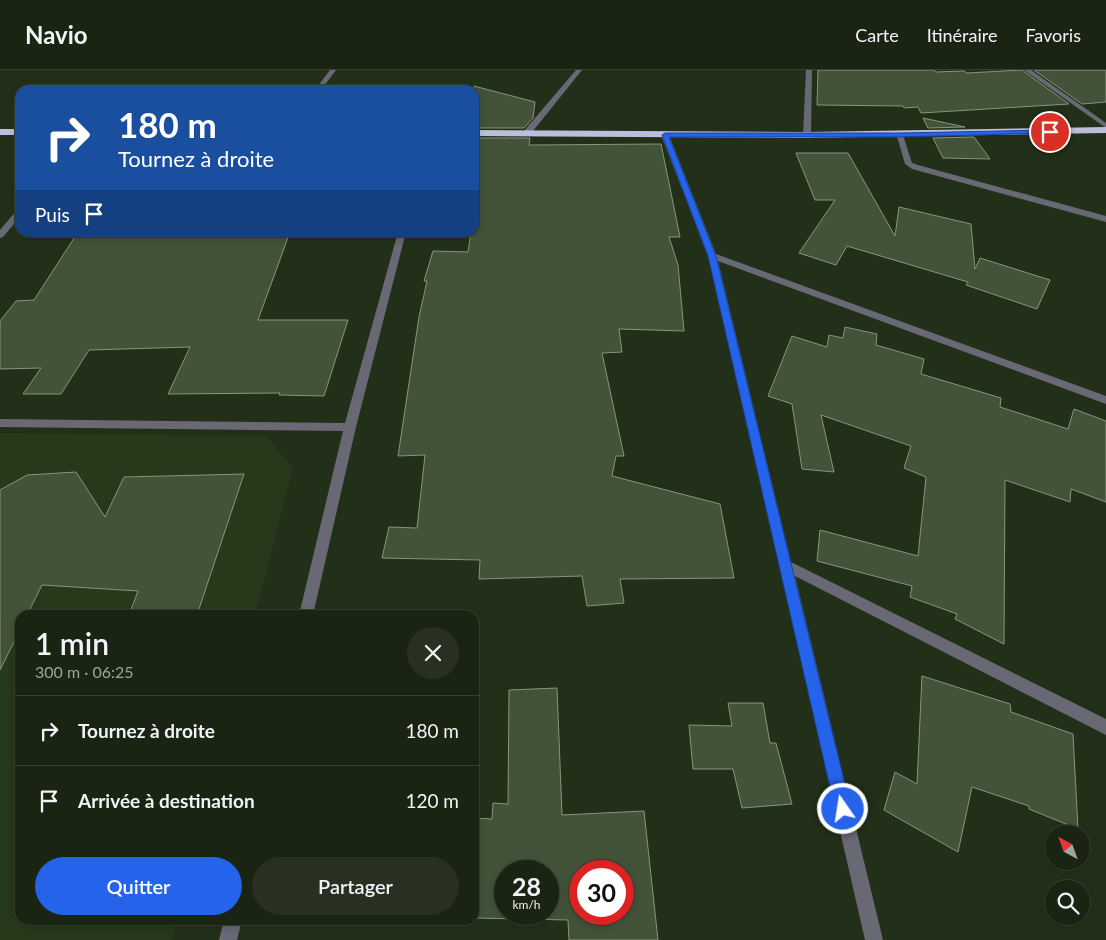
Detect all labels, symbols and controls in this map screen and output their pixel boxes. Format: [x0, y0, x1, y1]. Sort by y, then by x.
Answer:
text: Navio [25, 20, 88, 49]
text: Carte [855, 24, 899, 46]
text: Itinéraire [927, 24, 997, 46]
text: Favoris [1025, 24, 1081, 46]
text: 180 m [118, 103, 217, 145]
icon: right [35, 105, 100, 170]
pin [1029, 111, 1071, 153]
icon: arrive [1036, 118, 1064, 146]
text: Tournez à droite [118, 145, 274, 172]
icon: arrive [80, 200, 108, 228]
text: Puis [35, 203, 70, 226]
text: 1 min [35, 625, 109, 661]
button: close [407, 627, 459, 679]
text: 300 m · 06:25 [35, 662, 134, 681]
icon: right [35, 717, 63, 745]
text: Tournez à droite [78, 719, 215, 742]
text: 180 m [405, 719, 459, 742]
position arrow [816, 782, 868, 834]
icon: arrive [35, 787, 63, 815]
text: Arrivée à destination [78, 789, 255, 812]
text: 120 m [405, 789, 459, 812]
north arrow [1045, 825, 1090, 870]
map controls [1045, 825, 1090, 925]
button: Quitter [35, 857, 242, 915]
button: Partager [252, 857, 459, 915]
speed limit sign: 30 [569, 860, 634, 925]
text: 28 [512, 871, 541, 901]
button: search [1045, 880, 1090, 925]
text: km/h [512, 897, 541, 912]

